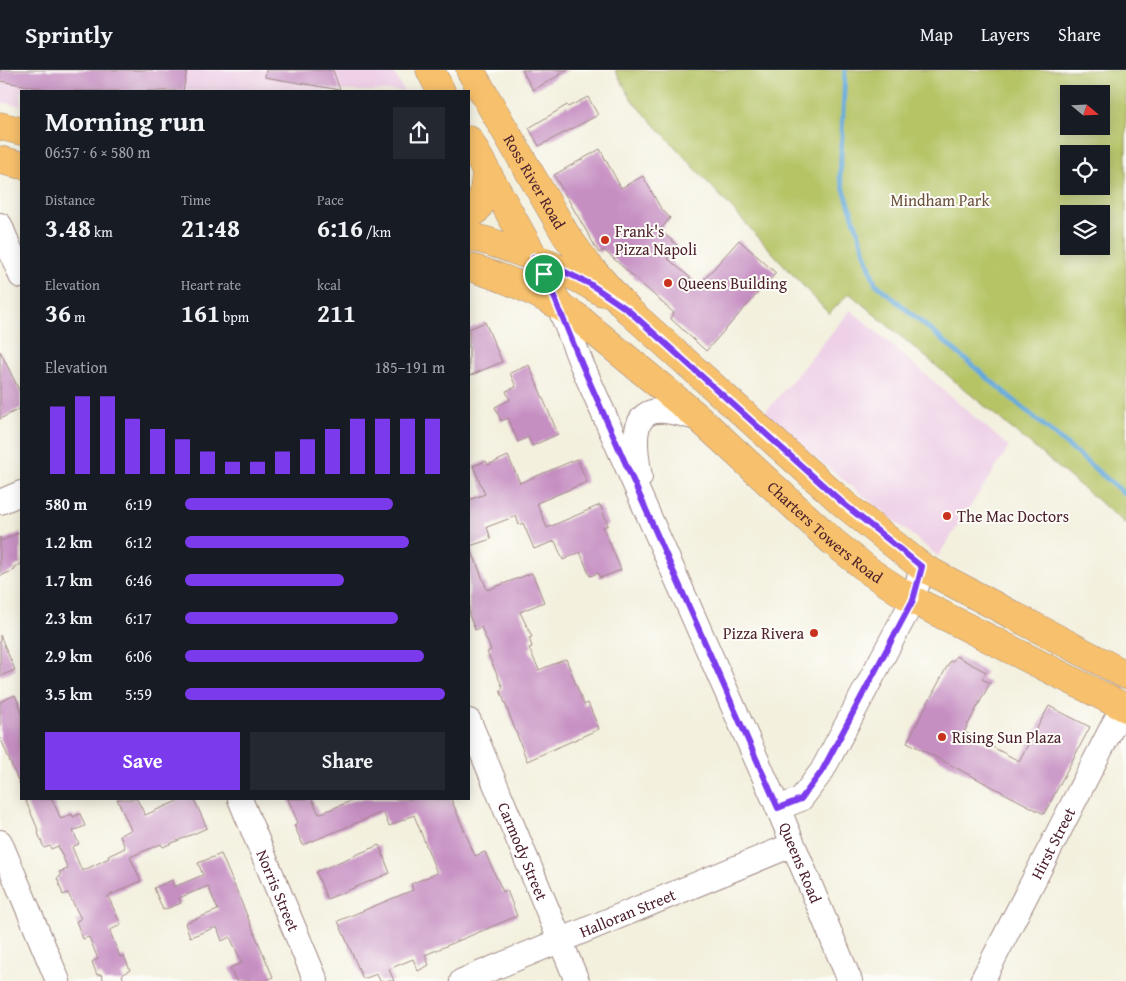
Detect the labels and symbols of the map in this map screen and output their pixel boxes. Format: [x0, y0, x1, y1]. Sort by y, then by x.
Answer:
north arrow [1060, 85, 1110, 135]
street label: Ross River Road [498, 130, 572, 234]
park label: Mindham Park [890, 188, 990, 212]
place label: Frank's Pizza Napoli [615, 219, 697, 261]
marker: Frank's Pizza Napoli [599, 234, 611, 246]
pin [523, 253, 565, 295]
place label: Queens Building [678, 271, 787, 295]
marker: Queens Building [662, 277, 674, 289]
street label: Charters Towers Road [762, 475, 888, 589]
place label: The Mac Doctors [957, 504, 1069, 528]
marker: The Mac Doctors [941, 510, 953, 522]
place label: Pizza Rivera [723, 621, 804, 645]
marker: Pizza Rivera [808, 627, 820, 639]
place label: Rising Sun Plaza [952, 725, 1062, 749]
marker: Rising Sun Plaza [936, 731, 948, 743]
street label: Carmody Street [492, 798, 554, 904]
street label: Hirst Street [1024, 803, 1081, 883]
street label: Queens Road [773, 818, 828, 907]
street label: Norris Street [250, 846, 306, 935]
street label: Halloran Street [576, 882, 680, 943]

